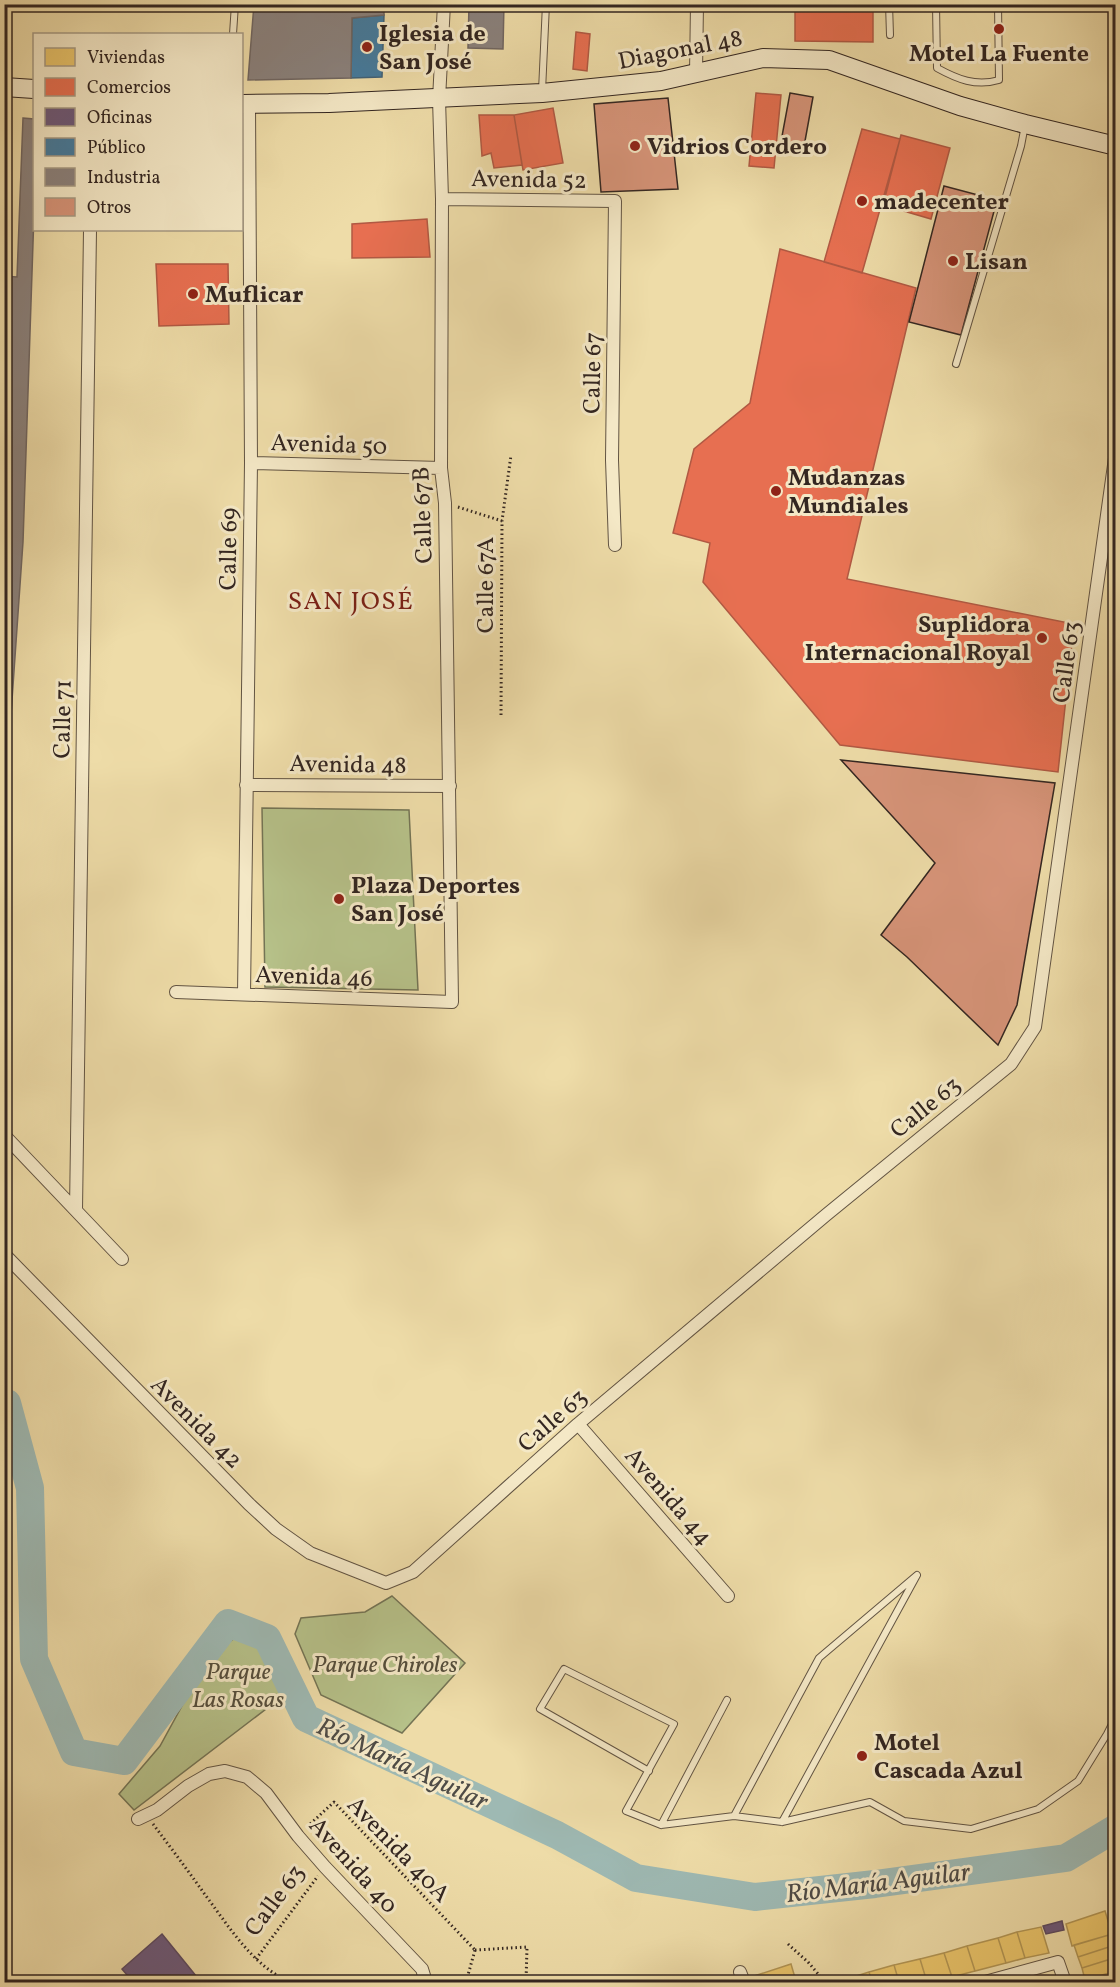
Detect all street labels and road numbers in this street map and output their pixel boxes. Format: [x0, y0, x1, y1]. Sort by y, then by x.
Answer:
street label: Diagonal 48 [615, 22, 745, 80]
street label: Avenida 52 [471, 163, 587, 199]
street label: Calle 67 [576, 332, 612, 414]
street label: Avenida 50 [270, 427, 388, 465]
street label: Calle 67B [405, 466, 443, 564]
street label: Calle 69 [212, 507, 248, 591]
street label: Calle 67A [470, 537, 504, 633]
street label: Calle 63 [1045, 619, 1091, 705]
street label: Calle 71 [46, 679, 82, 759]
street label: Avenida 48 [289, 748, 407, 784]
street label: Avenida 46 [255, 959, 373, 997]
street label: Calle 63 [884, 1069, 969, 1148]
street label: Avenida 42 [142, 1370, 249, 1477]
street label: Calle 63 [511, 1382, 596, 1461]
street label: Avenida 44 [615, 1441, 720, 1554]
street label: Avenida 40A [341, 1790, 457, 1908]
street label: Avenida 40 [303, 1811, 405, 1919]
street label: Calle 63 [237, 1858, 314, 1944]

